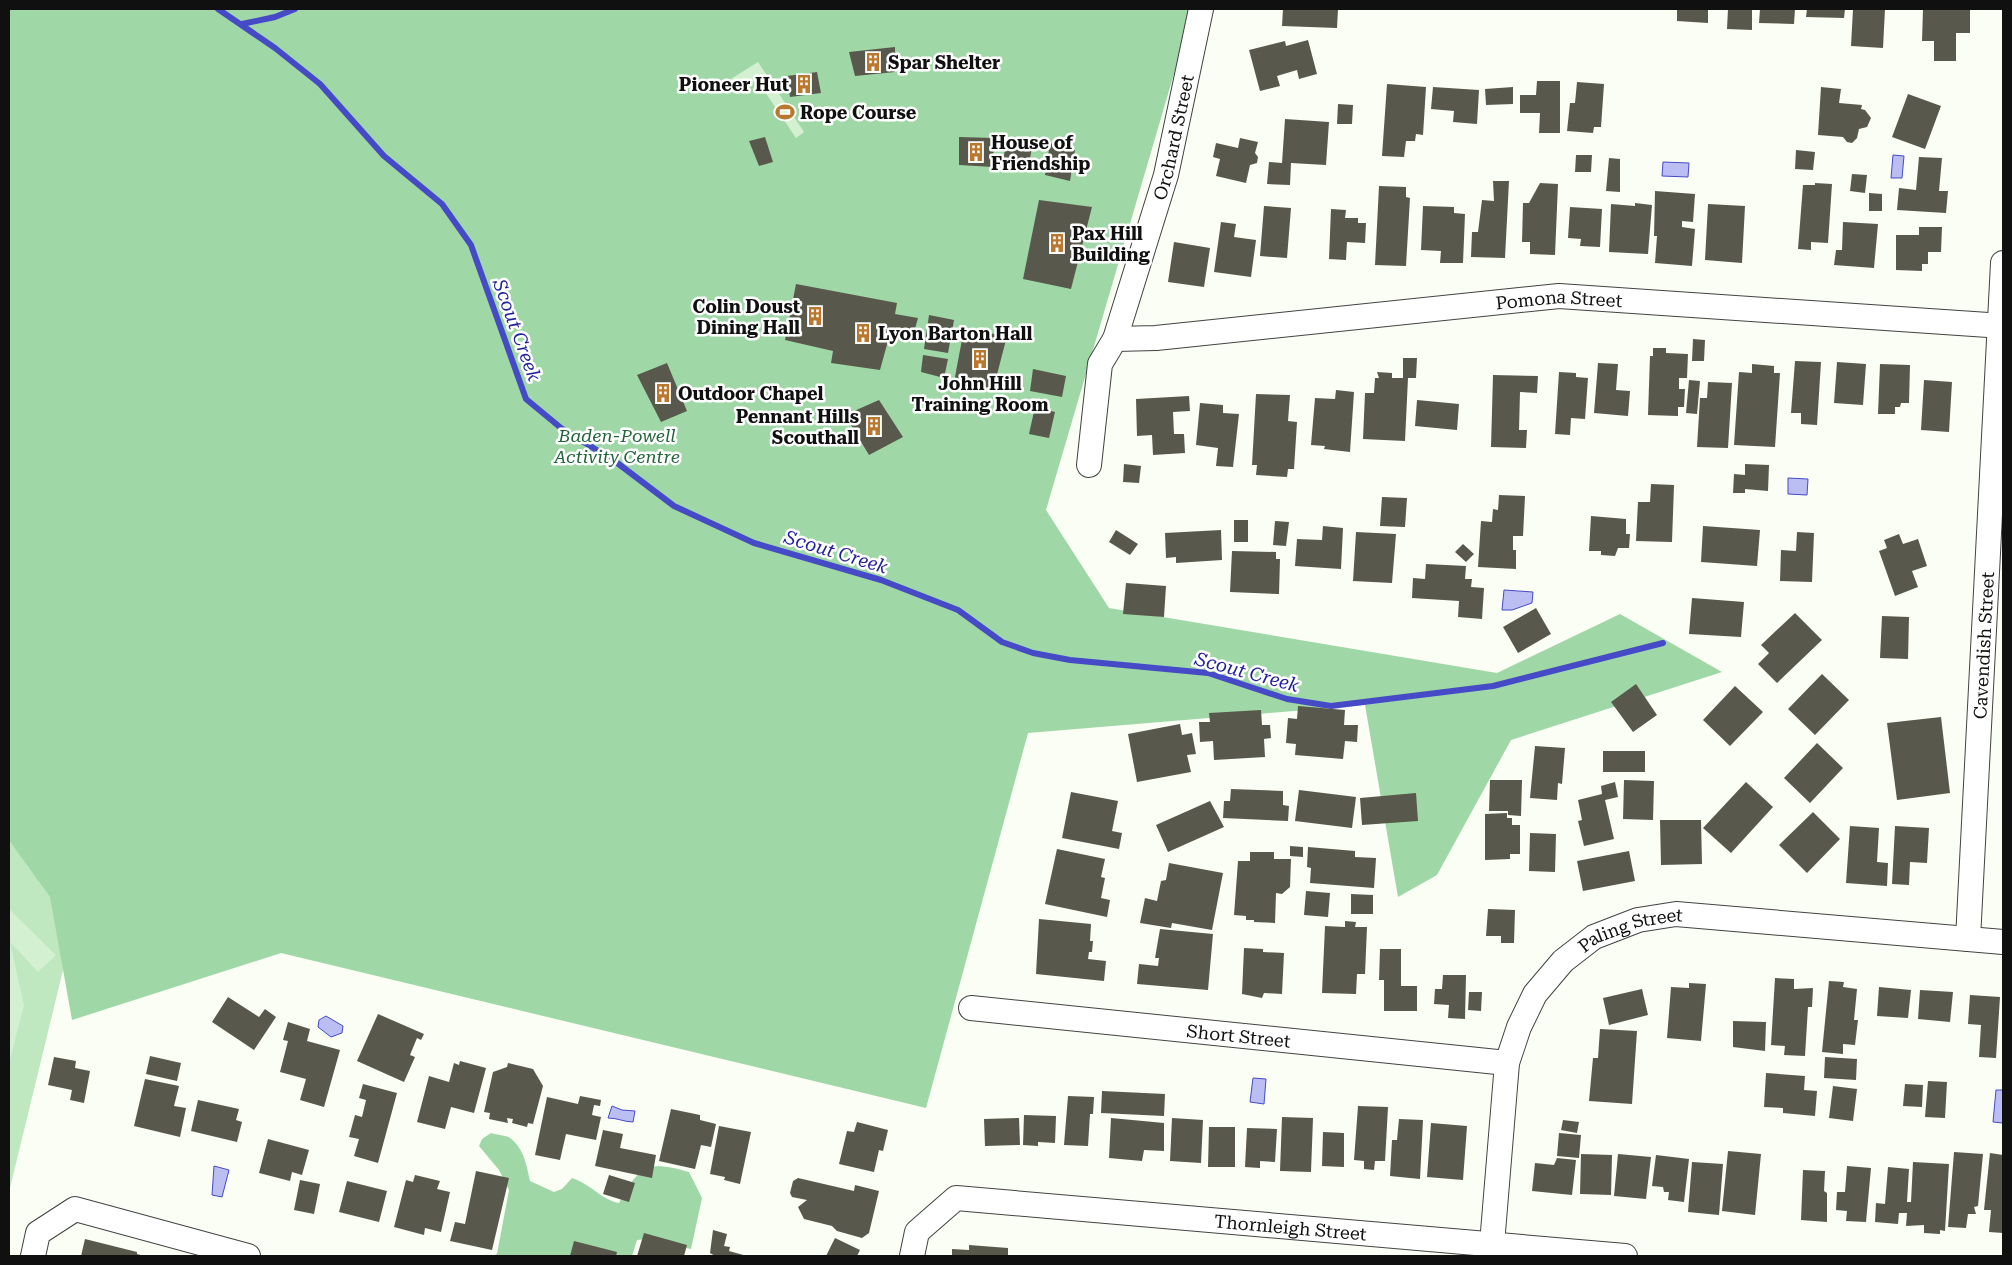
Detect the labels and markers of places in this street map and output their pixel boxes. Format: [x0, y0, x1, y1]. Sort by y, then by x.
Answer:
building icon: Spar Shelter [862, 51, 884, 73]
place label: Spar Shelter [888, 52, 1000, 73]
building icon: Pioneer Hut [793, 73, 815, 95]
place label: Pioneer Hut [679, 74, 789, 95]
sports icon: Rope Course [774, 101, 796, 123]
place label: Rope Course [800, 102, 917, 123]
place label: House of Friendship [991, 132, 1090, 174]
building icon: House of Friendship [965, 141, 987, 163]
place label: Pax Hill Building [1072, 223, 1151, 265]
building icon: Pax Hill Building [1046, 232, 1068, 254]
place label: Colin Doust Dining Hall [692, 296, 800, 338]
building icon: Colin Doust Dining Hall [804, 305, 826, 327]
building icon: Lyon Barton Hall [852, 322, 874, 344]
place label: Lyon Barton Hall [878, 323, 1032, 344]
building icon: John Hill Training Room [969, 348, 991, 370]
place label: John Hill Training Room [911, 373, 1049, 415]
building icon: Outdoor Chapel [652, 382, 674, 404]
place label: Outdoor Chapel [678, 383, 823, 404]
place label: Pennant Hills Scouthall [736, 406, 859, 448]
building icon: Pennant Hills Scouthall [863, 415, 885, 437]

